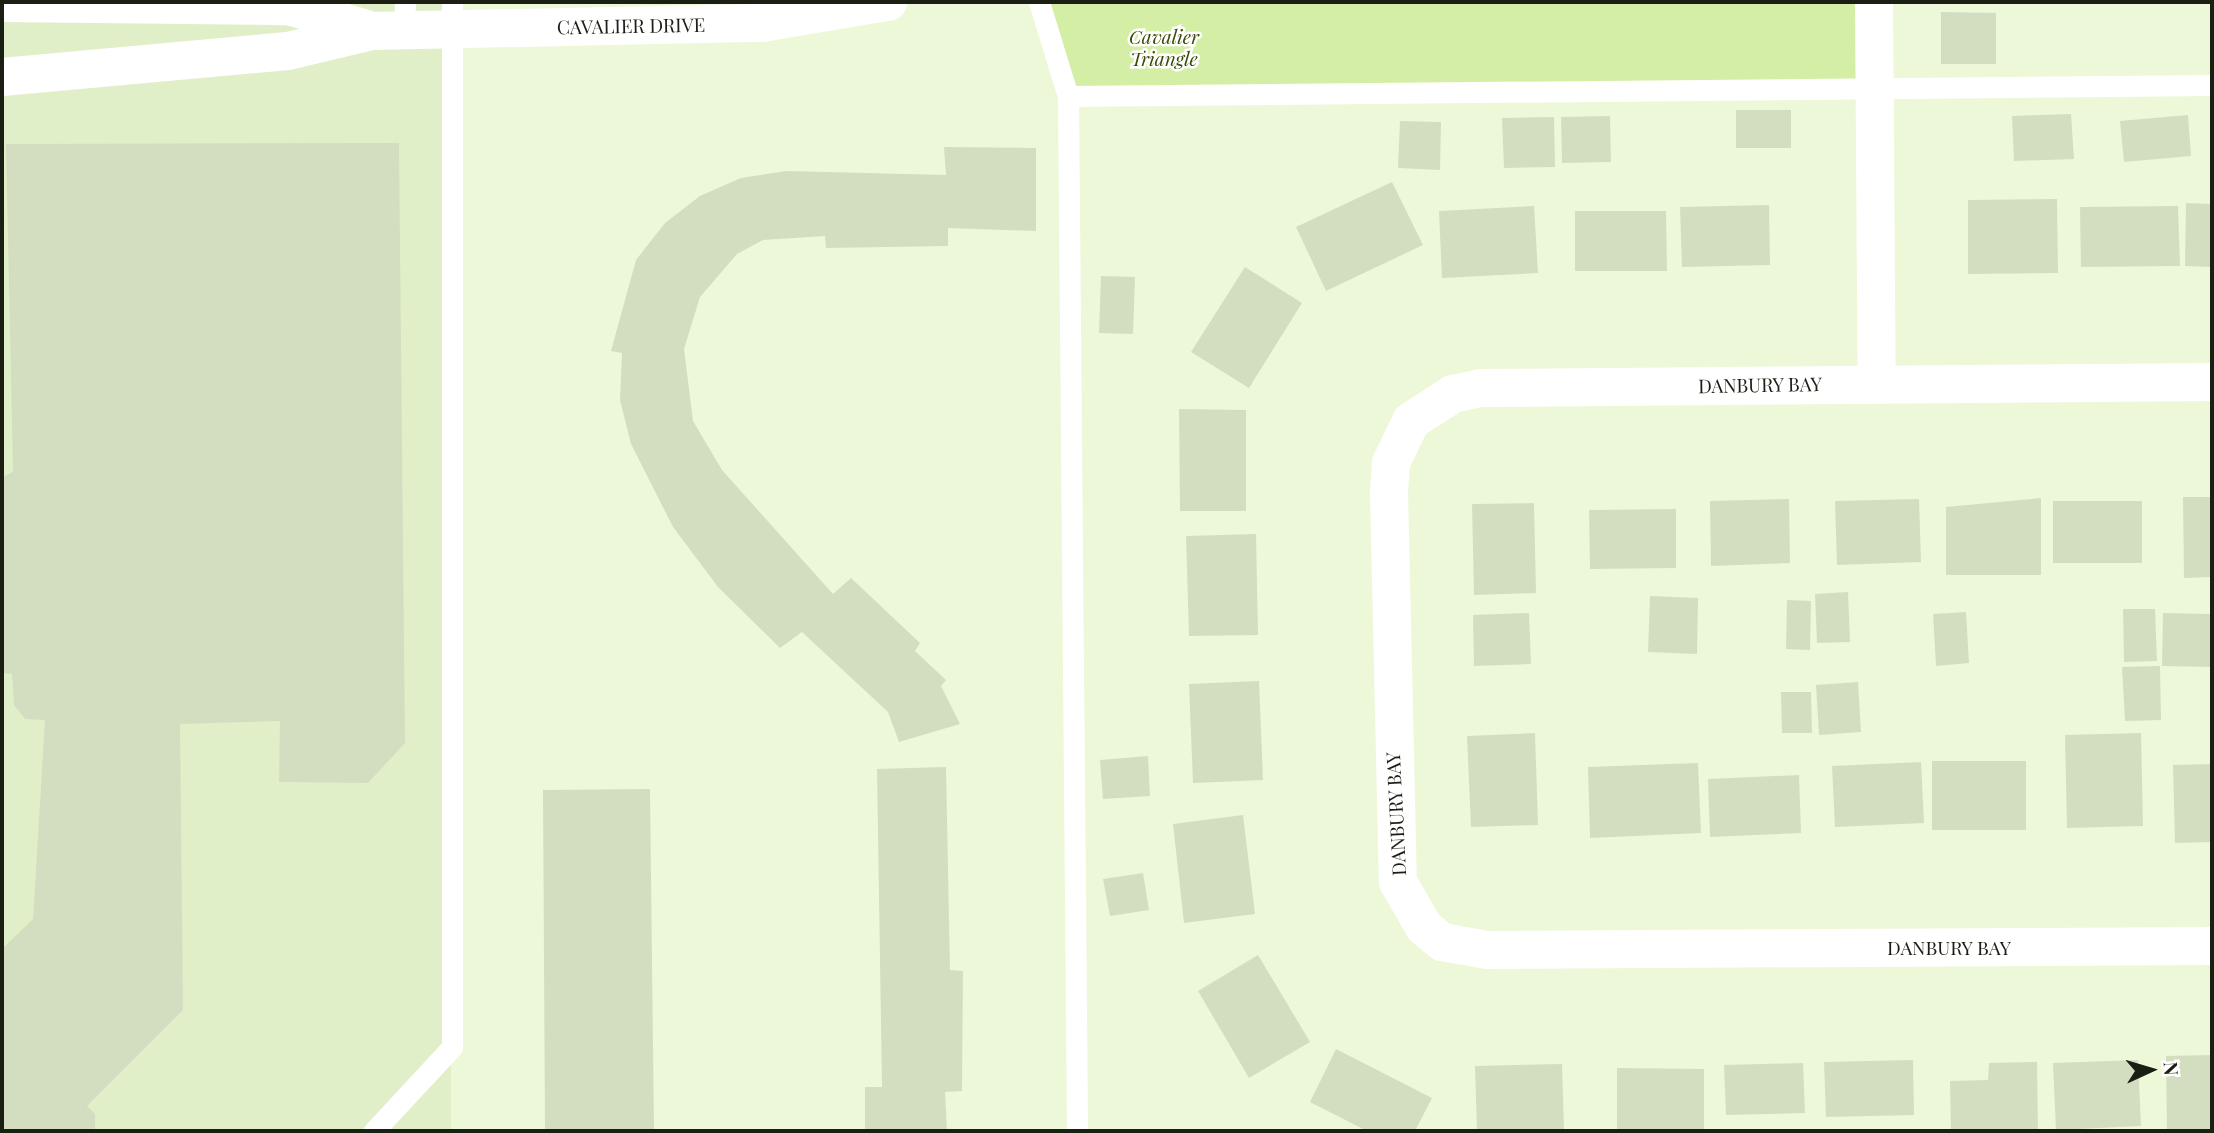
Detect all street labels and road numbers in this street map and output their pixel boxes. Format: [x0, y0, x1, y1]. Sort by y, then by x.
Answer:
street label: CAVALIER DRIVE [557, 13, 705, 39]
street label: DANBURY BAY [1698, 373, 1822, 397]
street label: DANBURY BAY [1381, 751, 1411, 877]
street label: DANBURY BAY [1887, 937, 2011, 959]

